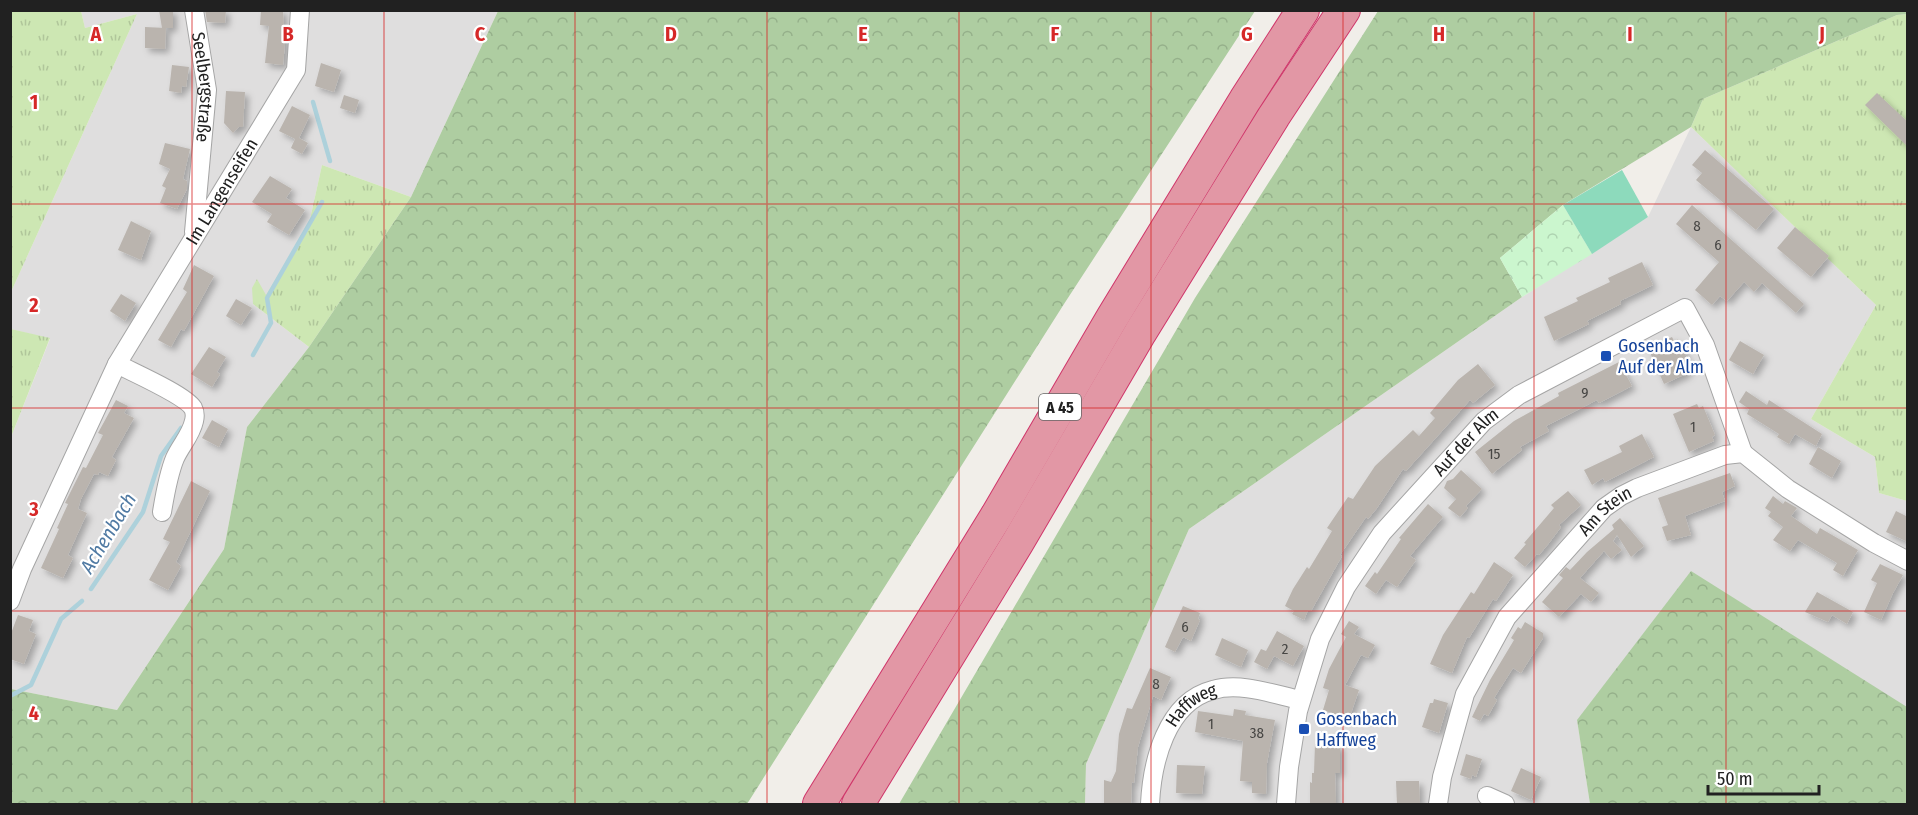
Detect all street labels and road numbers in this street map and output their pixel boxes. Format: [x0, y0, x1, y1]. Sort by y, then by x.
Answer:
street label: Seelbergstraße [187, 30, 218, 143]
street label: Im Langenseifen [181, 134, 263, 249]
road number: A 45 [1039, 394, 1081, 420]
street label: Auf der Alm [1428, 403, 1503, 481]
street label: Am Stein [1573, 481, 1635, 540]
street label: Haffweg [1161, 678, 1219, 731]

